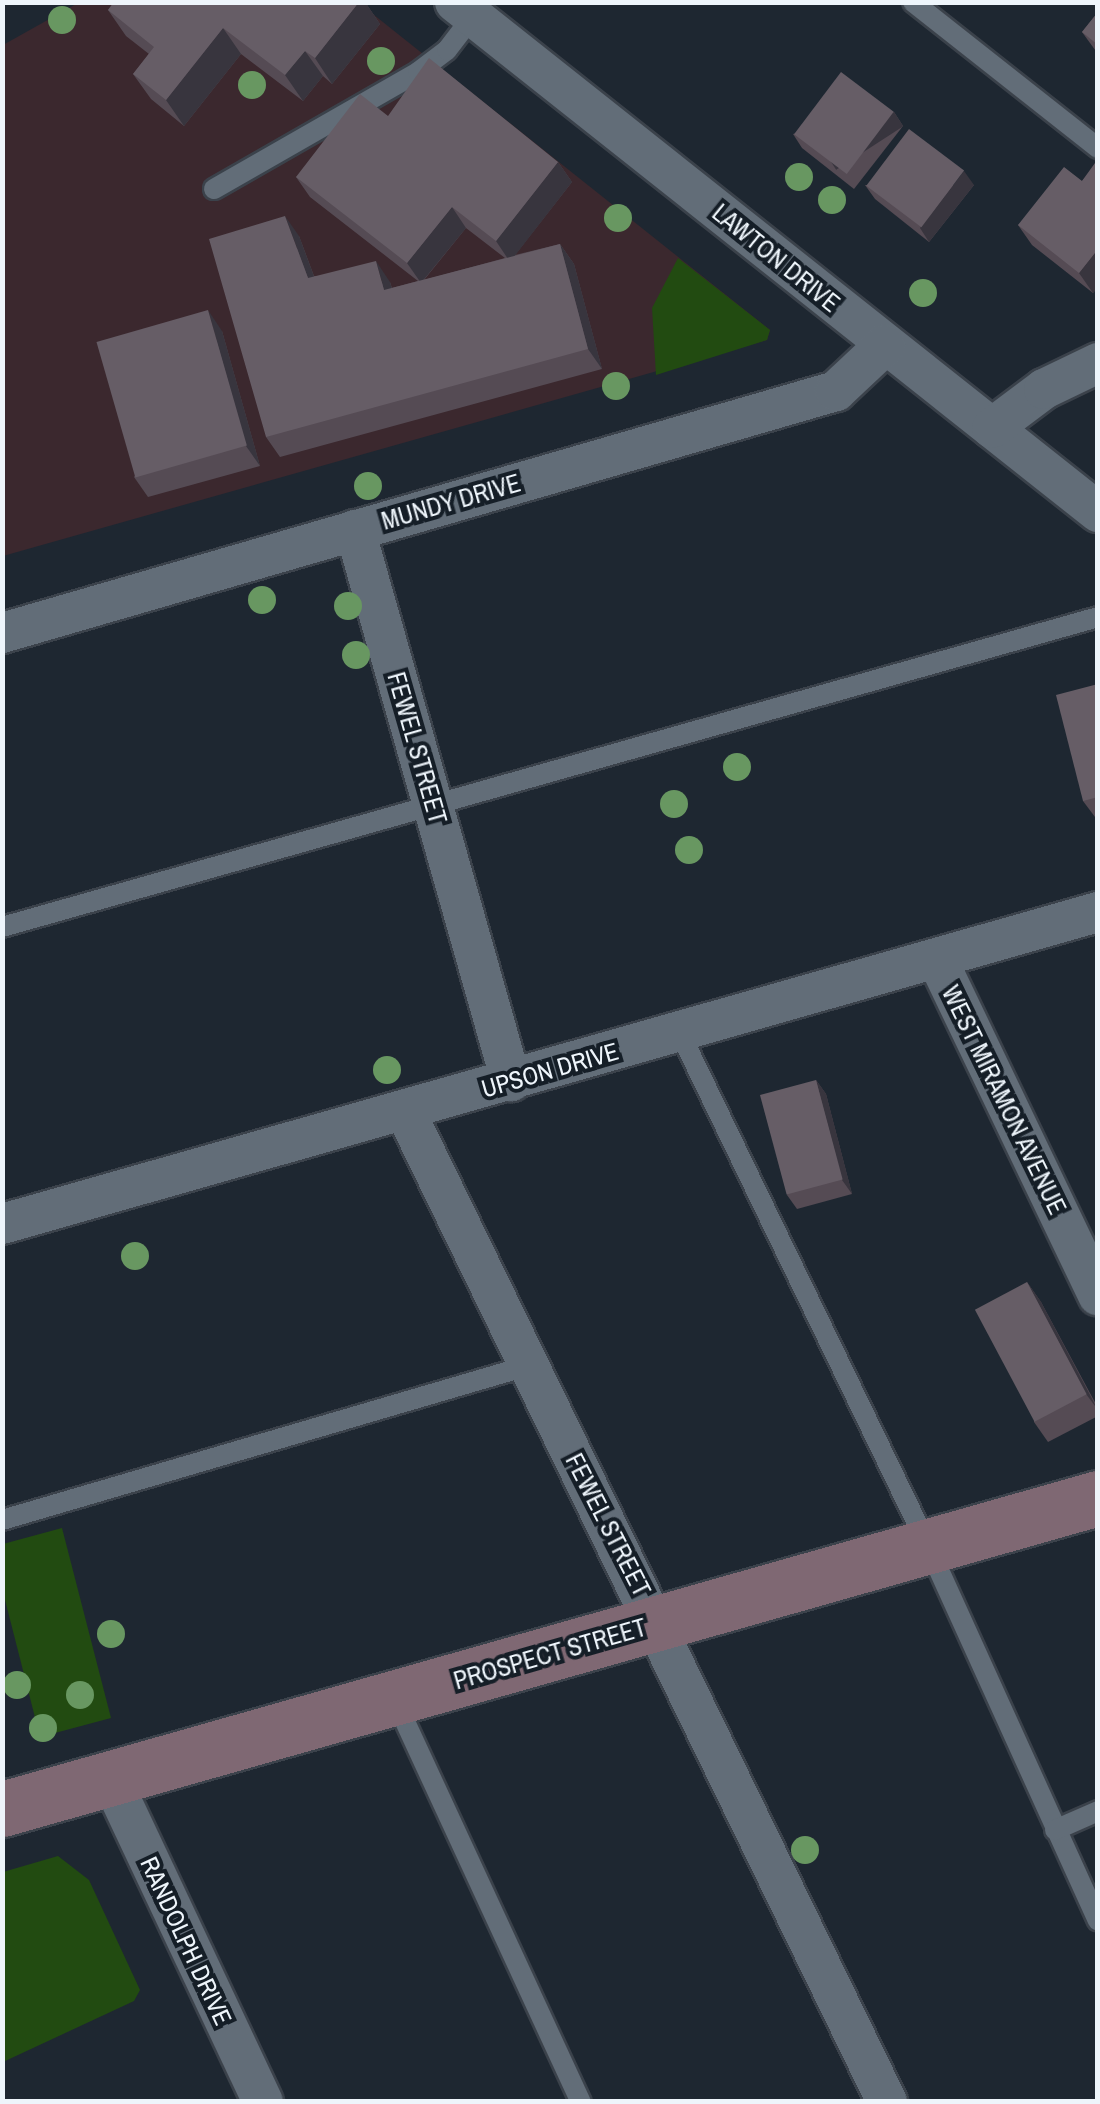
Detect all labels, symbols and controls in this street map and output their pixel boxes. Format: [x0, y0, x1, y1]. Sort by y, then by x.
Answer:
street label: LAWTON DRIVE [706, 198, 846, 318]
street label: MUNDY DRIVE [378, 468, 524, 536]
street label: FEWEL STREET [381, 668, 453, 828]
street label: WEST MIRAMON AVENUE [935, 980, 1073, 1220]
street label: UPSON DRIVE [478, 1036, 622, 1104]
street label: FEWEL STREET [559, 1448, 657, 1602]
street label: PROSPECT STREET [450, 1612, 650, 1696]
street label: RANDOLPH DRIVE [134, 1852, 238, 2030]

